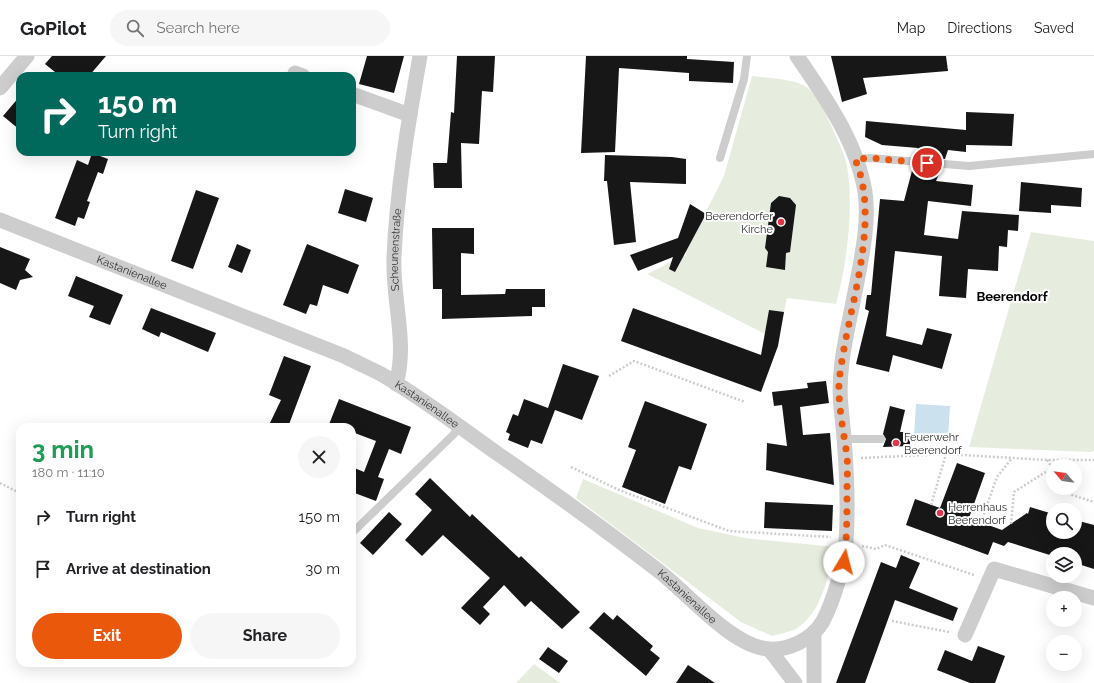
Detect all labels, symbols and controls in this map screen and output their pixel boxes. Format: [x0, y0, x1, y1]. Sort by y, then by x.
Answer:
search box [110, 10, 390, 46]
text: GoPilot [20, 17, 86, 39]
icon: search [124, 17, 146, 39]
text: Search here [156, 19, 240, 37]
text: Map [897, 20, 925, 36]
text: Directions [947, 20, 1012, 36]
text: Saved [1034, 20, 1074, 36]
text: 150 m [98, 87, 177, 120]
icon: right [32, 88, 84, 140]
text: Turn right [98, 121, 177, 142]
pin [910, 146, 944, 180]
icon: arrive [916, 152, 938, 174]
street label: Scheunenstraße [387, 207, 404, 292]
place label: Beerendorfer Kirche [705, 210, 774, 236]
marker: Beerendorfer Kirche [776, 217, 786, 227]
street label: Kastanienallee [95, 252, 170, 292]
district label: Beerendorf [976, 289, 1049, 304]
street label: Kastanienallee [393, 378, 462, 431]
place label: Feuerwehr Beerendorf [904, 431, 962, 457]
text: 3 min [32, 435, 94, 464]
button: close [298, 436, 340, 478]
marker: Feuerwehr Beerendorf [891, 438, 901, 448]
north arrow [1046, 459, 1082, 495]
map controls [1046, 459, 1082, 671]
text: 180 m · 11:10 [32, 465, 105, 480]
place label: Herrenhaus Beerendorf [948, 501, 1007, 527]
button: search [1046, 503, 1082, 539]
icon: right [32, 506, 54, 528]
text: Turn right [66, 508, 136, 526]
text: 150 m [299, 508, 340, 526]
marker: Herrenhaus Beerendorf [935, 508, 945, 518]
position arrow [823, 541, 865, 583]
button: layers [1046, 547, 1082, 583]
icon: arrive [32, 558, 54, 580]
text: Arrive at destination [66, 560, 211, 578]
text: 30 m [305, 560, 340, 578]
street label: Kastanienallee [655, 566, 720, 627]
button: + [1046, 591, 1082, 627]
button: Exit [32, 613, 182, 659]
button: Share [190, 613, 340, 659]
button: − [1046, 635, 1082, 671]

